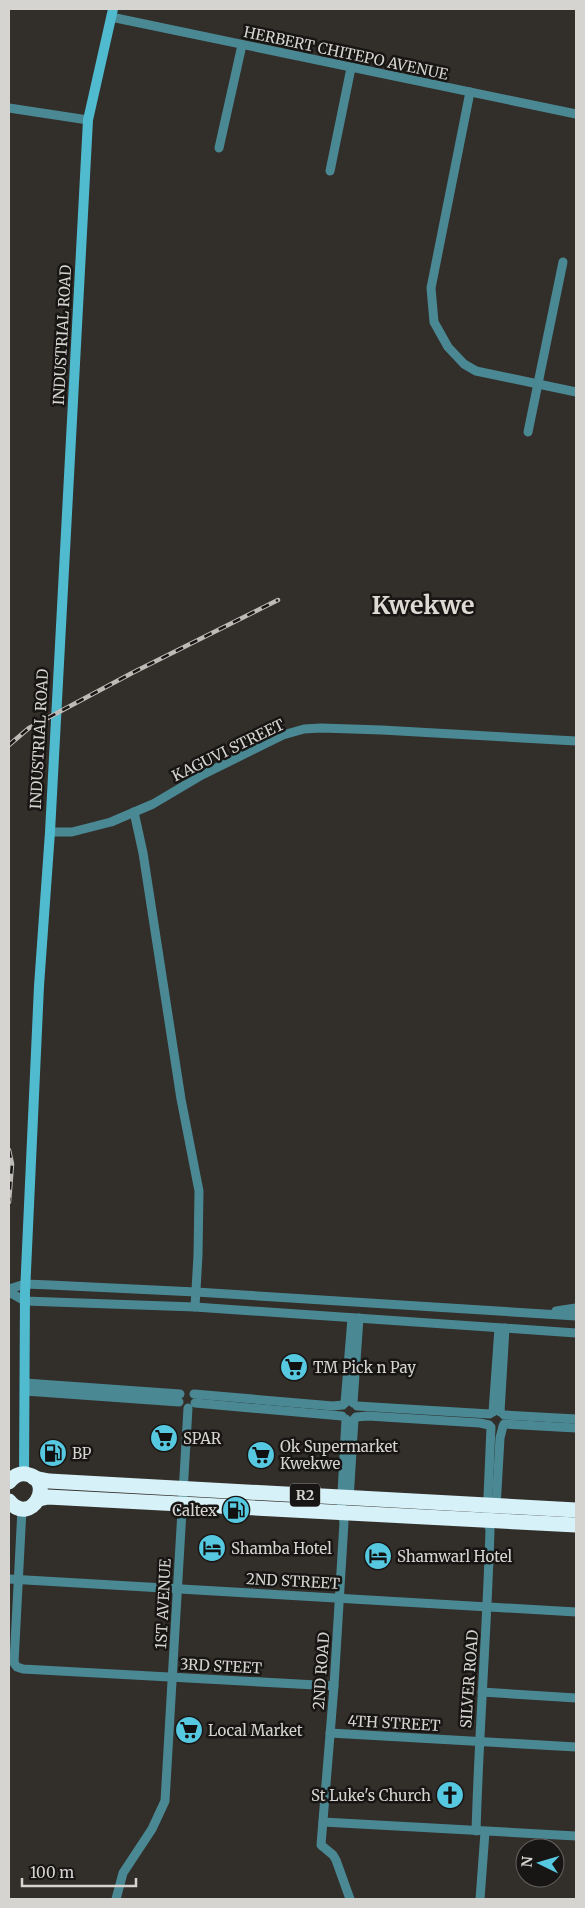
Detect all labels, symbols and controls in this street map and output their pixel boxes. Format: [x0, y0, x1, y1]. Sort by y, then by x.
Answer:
street label: HERBERT CHITEPO AVENUE [242, 22, 451, 84]
street label: INDUSTRIAL ROAD [49, 264, 75, 406]
district label: Kwekwe [371, 589, 475, 621]
street label: INDUSTRIAL ROAD [26, 668, 52, 810]
street label: KAGUVI STREET [169, 714, 288, 785]
supermarket icon: TM Pick n Pay [279, 1352, 309, 1382]
place label: TM Pick n Pay [313, 1358, 416, 1377]
supermarket icon: SPAR [149, 1423, 179, 1453]
place label: SPAR [183, 1429, 222, 1448]
place label: Ok Supermarket Kwekwe [280, 1437, 398, 1473]
fuel station icon: BP [38, 1438, 68, 1468]
supermarket icon: Ok Supermarket Kwekwe [246, 1440, 276, 1470]
place label: BP [72, 1444, 92, 1463]
road number: R2 [290, 1484, 320, 1506]
fuel station icon: Caltex [221, 1495, 251, 1525]
place label: Caltex [172, 1501, 217, 1520]
hotel icon: Shamba Hotel [197, 1533, 227, 1563]
place label: Shamba Hotel [231, 1539, 332, 1558]
hotel icon: Shamwarl Hotel [363, 1541, 393, 1571]
place label: Shamwarl Hotel [397, 1547, 513, 1566]
street label: 1ST AVENUE [151, 1558, 175, 1650]
street label: 2ND STREET [245, 1569, 341, 1593]
street label: SILVER ROAD [456, 1629, 482, 1729]
street label: 2ND ROAD [309, 1632, 333, 1710]
street label: 3RD STEET [180, 1654, 263, 1678]
street label: 4TH STREET [347, 1711, 442, 1735]
supermarket icon: Local Market [174, 1715, 204, 1745]
place label: Local Market [208, 1721, 303, 1740]
church icon: St Luke's Church [435, 1780, 465, 1810]
place label: St Luke's Church [311, 1786, 431, 1805]
north arrow [515, 1838, 565, 1888]
scale bar [22, 1856, 136, 1888]
text: N [518, 1856, 536, 1868]
text: 100 m [30, 1863, 74, 1882]

